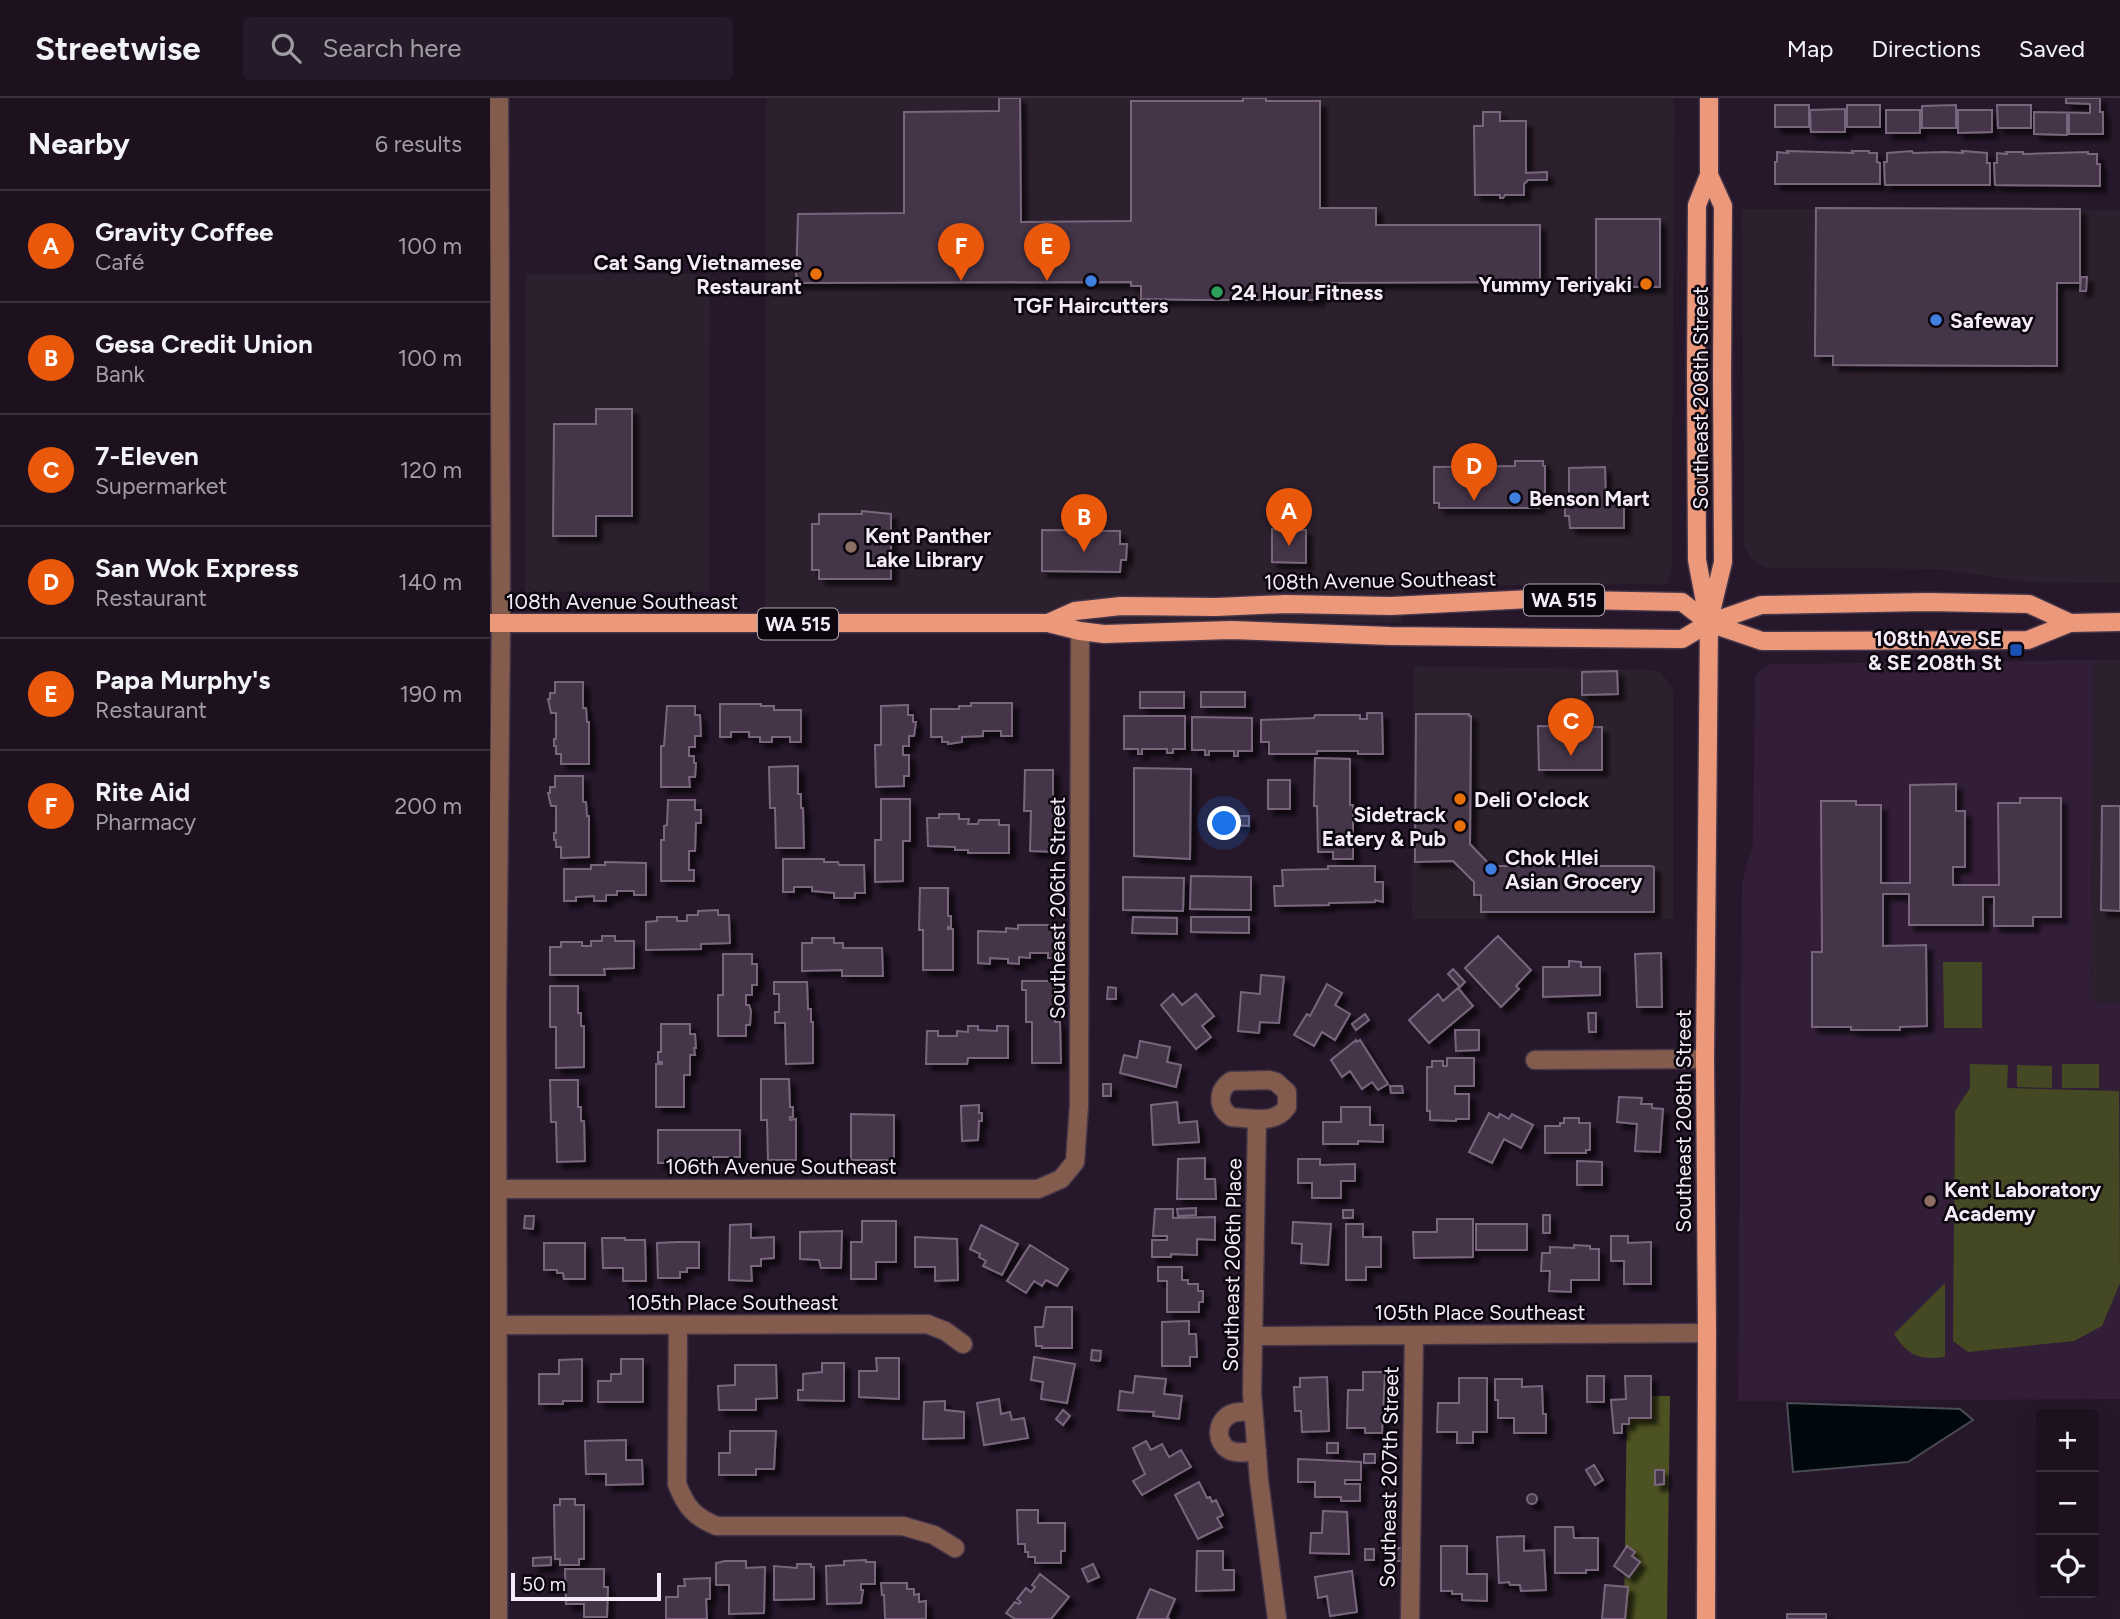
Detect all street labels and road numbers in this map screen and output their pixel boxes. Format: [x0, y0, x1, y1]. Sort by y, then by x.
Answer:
street label: Southeast 208th Street [1688, 286, 1713, 510]
street label: 108th Avenue Southeast [1264, 565, 1496, 595]
road number: WA 515 [1524, 584, 1604, 615]
street label: 108th Avenue Southeast [506, 589, 738, 614]
road number: WA 515 [758, 608, 838, 639]
street label: Southeast 206th Street [1045, 797, 1070, 1019]
street label: Southeast 208th Street [1671, 1009, 1696, 1233]
street label: 106th Avenue Southeast [665, 1154, 897, 1179]
street label: Southeast 206th Place [1218, 1158, 1246, 1372]
street label: 105th Place Southeast [628, 1290, 839, 1315]
street label: 105th Place Southeast [1375, 1300, 1586, 1325]
street label: Southeast 207th Street [1375, 1366, 1403, 1588]

